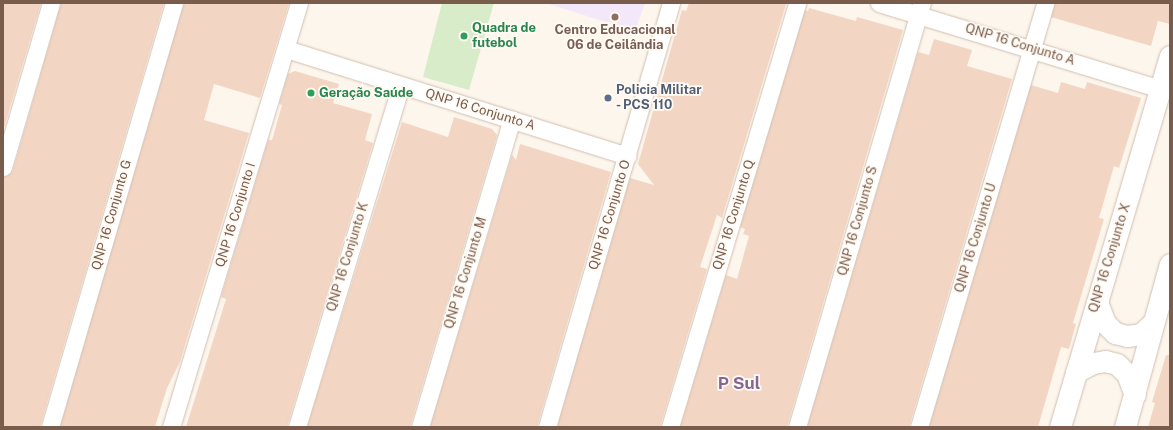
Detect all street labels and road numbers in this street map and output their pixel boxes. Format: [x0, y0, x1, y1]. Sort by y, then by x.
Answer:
street label: QNP 16 Conjunto A [963, 21, 1077, 69]
street label: QNP 16 Conjunto A [423, 86, 537, 134]
street label: QNP 16 Conjunto G [89, 158, 135, 272]
street label: QNP 16 Conjunto O [586, 158, 634, 272]
street label: QNP 16 Conjunto Q [710, 158, 758, 272]
street label: QNP 16 Conjunto I [213, 161, 259, 269]
street label: QNP 16 Conjunto S [835, 164, 881, 278]
street label: QNP 16 Conjunto U [952, 181, 1000, 295]
street label: QNP 16 Conjunto K [324, 200, 372, 314]
street label: QNP 16 Conjunto X [1086, 201, 1134, 315]
street label: QNP 16 Conjunto M [442, 215, 490, 331]

